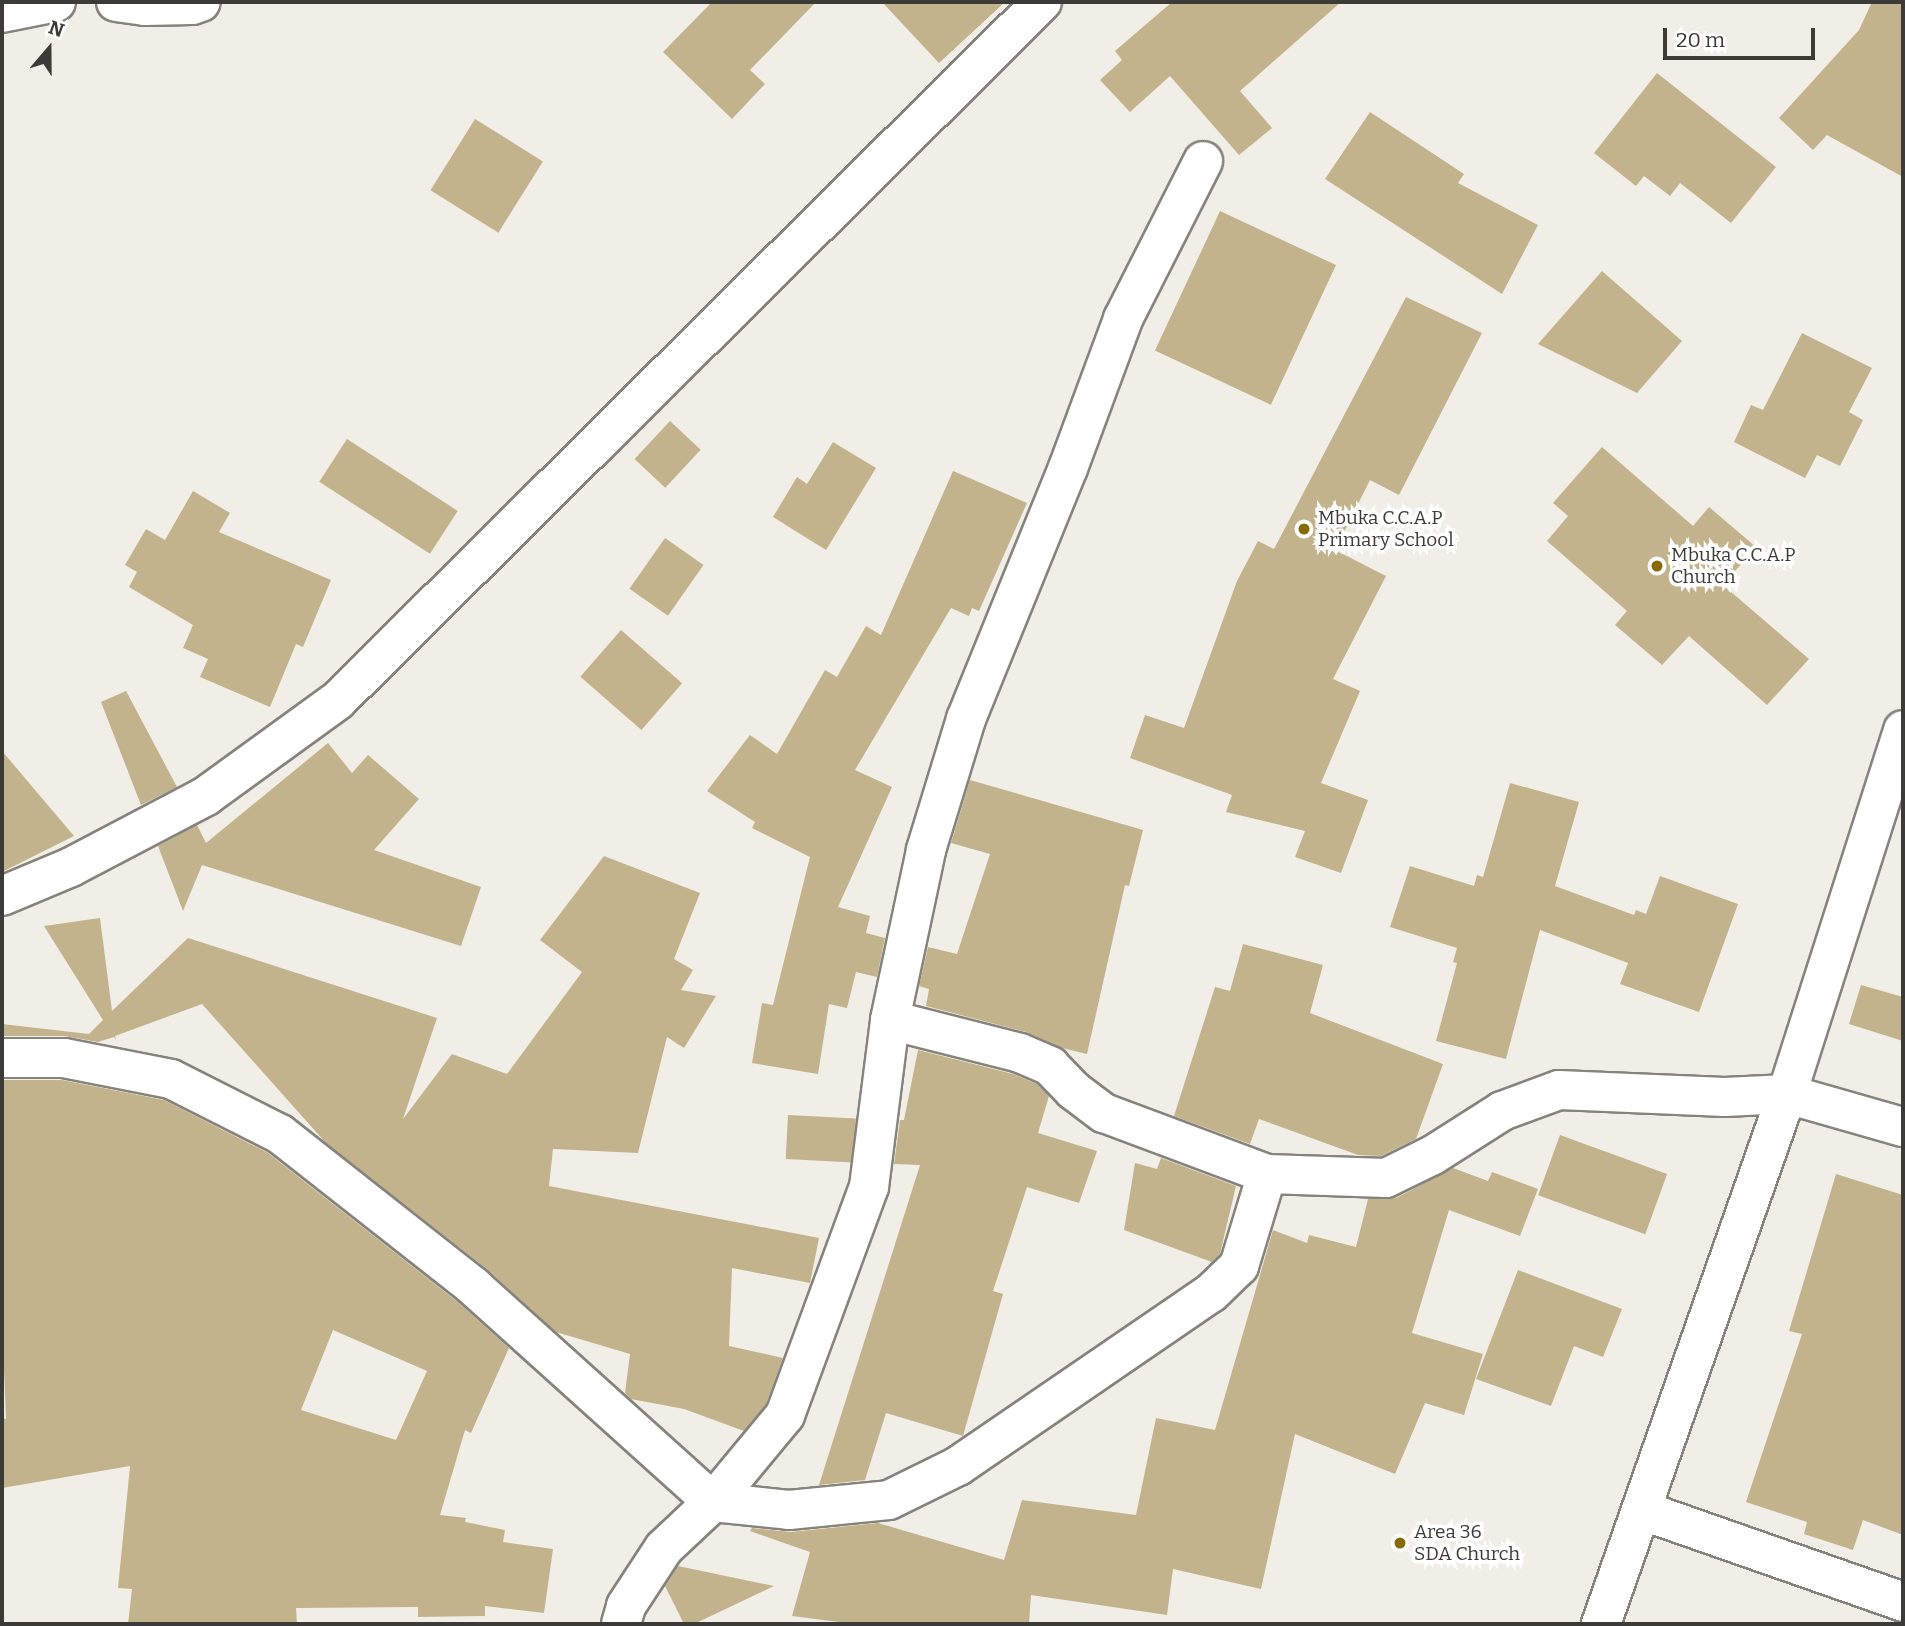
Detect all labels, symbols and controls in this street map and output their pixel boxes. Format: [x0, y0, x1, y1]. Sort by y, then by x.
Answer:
north arrow [14, 14, 84, 84]
scale bar [1667, 14, 1819, 58]
text: N [46, 15, 67, 42]
text: 20 m [1676, 27, 1725, 53]
place label: Mbuka C.C.A.P Primary School [1318, 507, 1454, 551]
marker: Mbuka C.C.A.P Primary School [1296, 521, 1312, 537]
place label: Mbuka C.C.A.P Church [1671, 544, 1795, 588]
marker: Mbuka C.C.A.P Church [1649, 558, 1665, 574]
place label: Area 36 SDA Church [1414, 1521, 1520, 1565]
marker: Area 36 SDA Church [1392, 1535, 1408, 1551]

